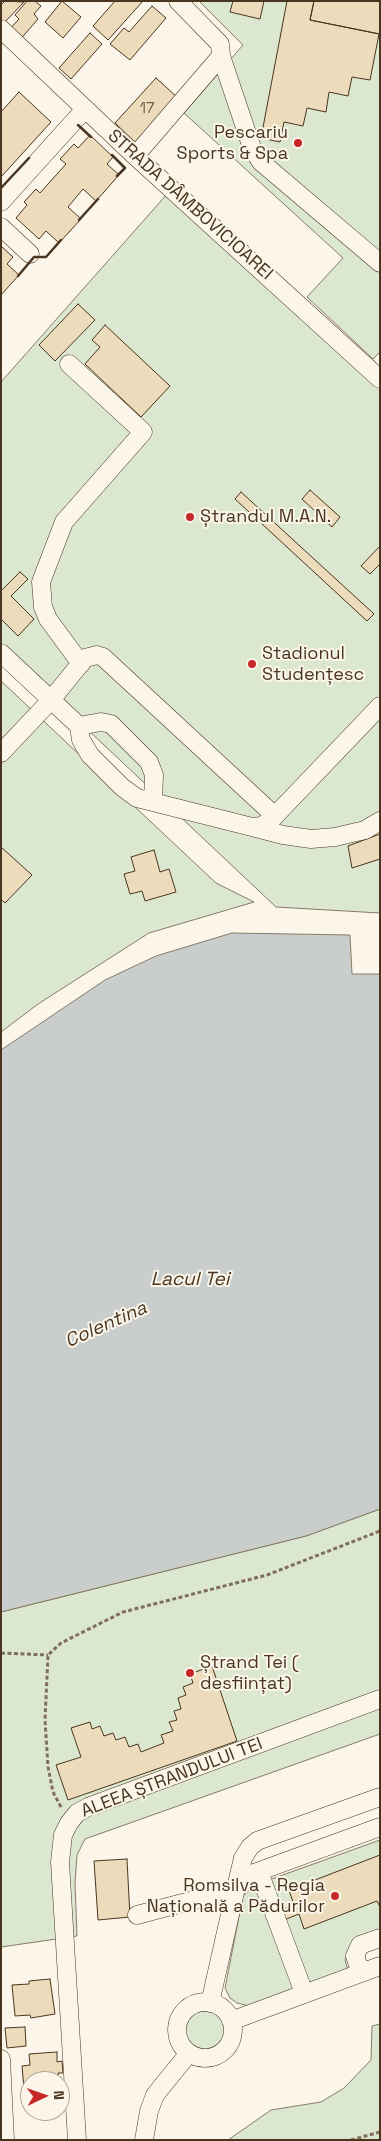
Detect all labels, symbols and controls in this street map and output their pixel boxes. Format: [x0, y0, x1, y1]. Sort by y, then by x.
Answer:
house number: 17 [140, 100, 154, 118]
place label: Pescariu Sports & Spa [177, 122, 288, 164]
street label: STRADA DÂMBOVICIOAREI [103, 125, 277, 285]
marker: Pescariu Sports & Spa [292, 137, 304, 149]
place label: Ștrandul M.A.N. [200, 506, 331, 528]
marker: Ștrandul M.A.N. [184, 511, 196, 523]
place label: Stadionul Studențesc [262, 643, 364, 686]
marker: Stadionul Studențesc [246, 658, 258, 670]
water label: Lacul Tei [151, 1269, 229, 1291]
water label: Colentina [62, 1297, 150, 1353]
place label: Ștrand Tei ( desființat) [200, 1652, 299, 1695]
marker: Ștrand Tei ( desființat) [184, 1667, 196, 1679]
street label: ALEEA ȘTRANDULUI TEI [78, 1733, 266, 1823]
place label: Romsilva - Regia Națională a Pădurilor [147, 1875, 325, 1918]
marker: Romsilva - Regia Națională a Pădurilor [329, 1890, 341, 1902]
north arrow [20, 2071, 70, 2121]
text: N [50, 2090, 68, 2100]

